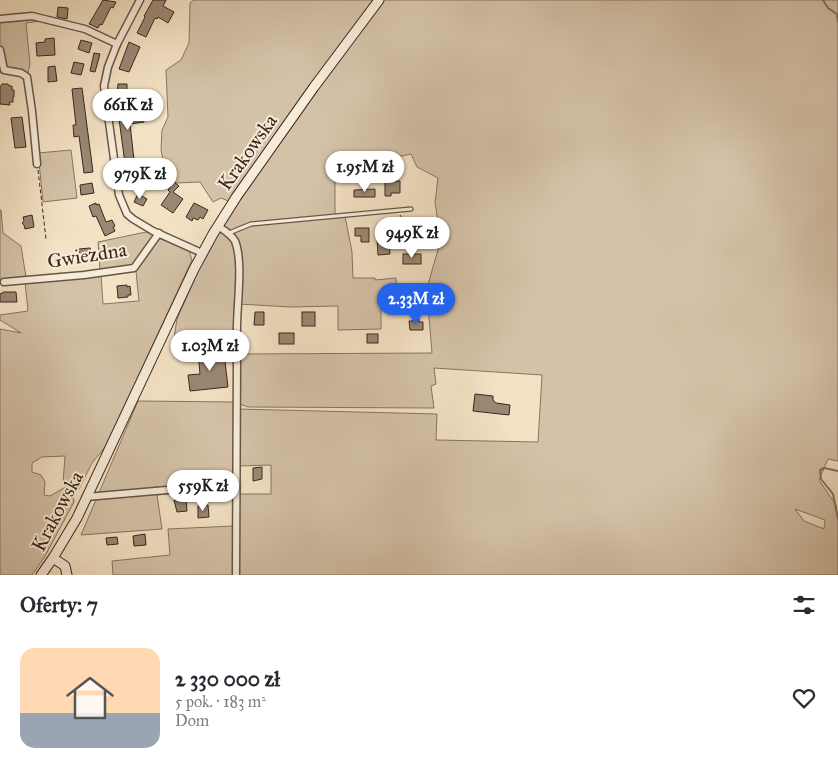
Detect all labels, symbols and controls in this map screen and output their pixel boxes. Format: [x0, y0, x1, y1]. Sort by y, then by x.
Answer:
pin: 661K zł [82, 88, 174, 131]
text: 661K zł [103, 95, 153, 114]
street label: Krakowska [212, 109, 282, 195]
pin: 1.95M zł [313, 150, 417, 193]
text: 1.95M zł [336, 157, 394, 176]
pin: 979K zł [94, 158, 186, 200]
text: 979K zł [114, 164, 166, 183]
pin: 949K zł [366, 216, 458, 259]
text: 949K zł [386, 223, 438, 242]
street label: Gwiezdna [46, 237, 129, 273]
pin: 2.33M zł [364, 282, 468, 325]
text: 2.33M zł [388, 289, 444, 308]
pin: 1.03M zł [158, 330, 262, 372]
text: 1.03M zł [181, 336, 239, 355]
street label: Krakowska [26, 466, 88, 555]
pin: 559K zł [157, 470, 249, 512]
text: 559K zł [178, 476, 228, 495]
icon: filters [790, 591, 818, 619]
text: Oferty: 7 [20, 592, 98, 618]
text: 2 330 000 zł [175, 666, 280, 692]
icon: home [60, 668, 120, 728]
icon: heart [790, 684, 818, 712]
text: 5 pok. · 183 m² [175, 692, 266, 711]
text: Dom [175, 711, 209, 730]

